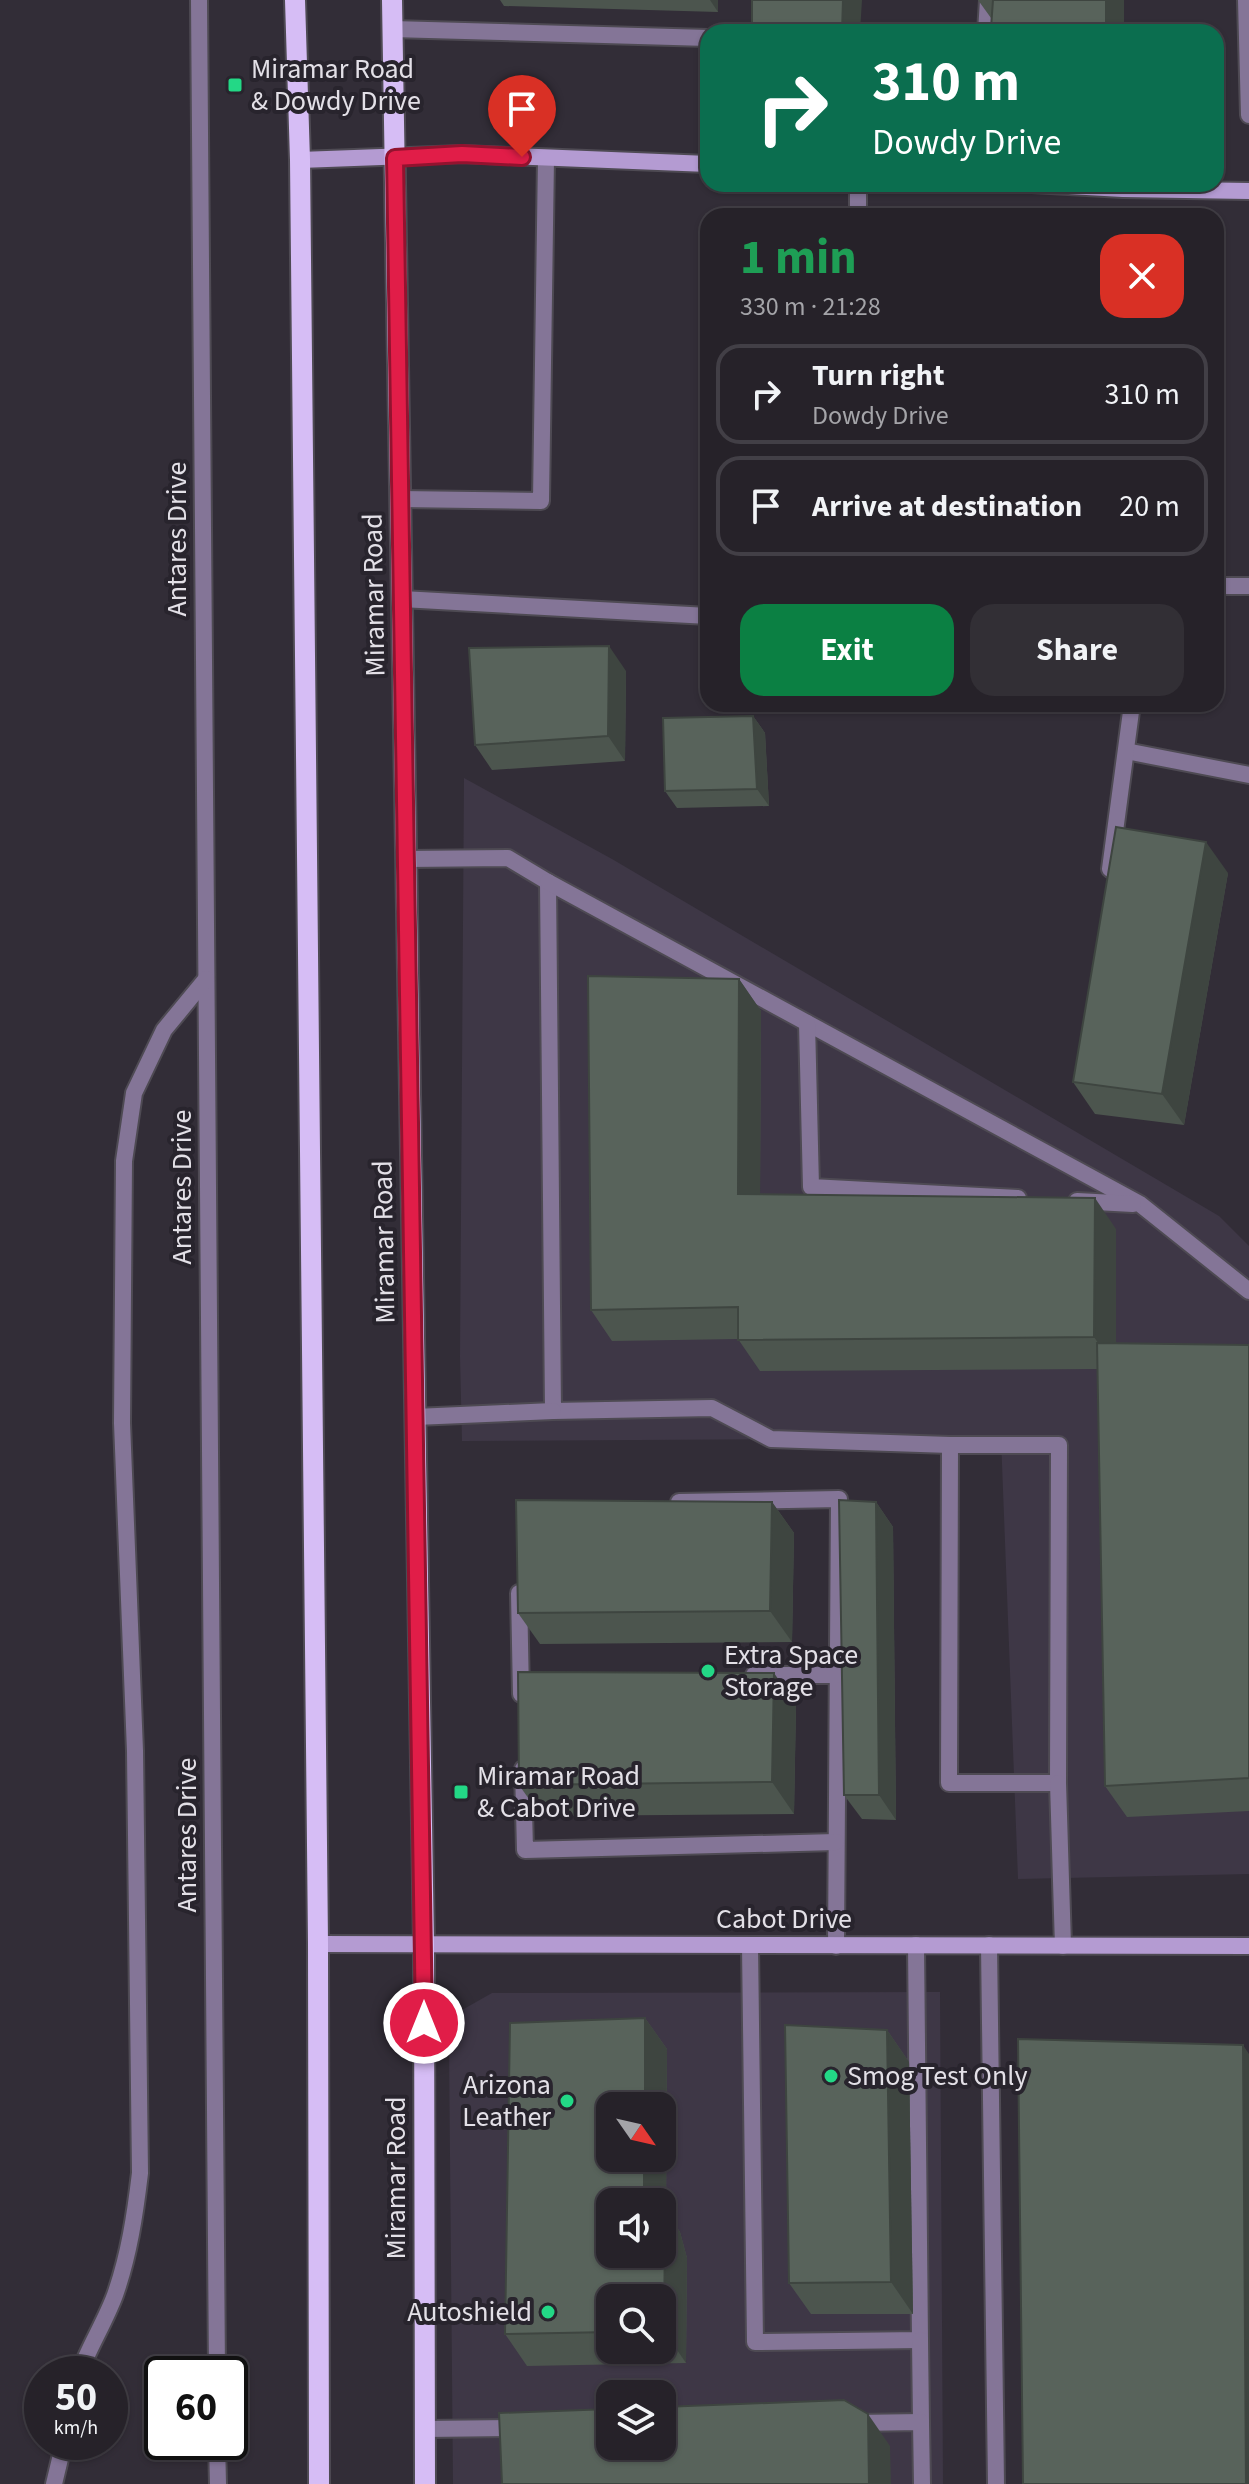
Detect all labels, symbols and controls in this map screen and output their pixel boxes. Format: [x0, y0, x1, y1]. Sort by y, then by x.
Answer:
text: 310 m [872, 43, 1020, 122]
place label: Miramar Road & Dowdy Drive [251, 49, 421, 121]
icon: right [740, 56, 844, 160]
pin [488, 75, 556, 157]
marker: Miramar Road & Dowdy Drive [226, 76, 244, 94]
icon: arrive [500, 87, 544, 131]
text: Dowdy Drive [872, 117, 1061, 168]
text: 1 min [740, 224, 857, 292]
button: close [1100, 234, 1184, 318]
text: 330 m · 21:28 [740, 288, 881, 325]
text: Turn right [812, 354, 944, 397]
icon: right [744, 372, 788, 416]
text: 310 m [1104, 373, 1180, 416]
text: Dowdy Drive [812, 397, 949, 434]
street label: Antares Drive [157, 462, 197, 616]
icon: arrive [744, 484, 788, 528]
text: Arrive at destination [812, 485, 1082, 528]
text: 20 m [1119, 485, 1180, 528]
street label: Miramar Road [353, 513, 395, 677]
button: Exit [740, 604, 954, 696]
button: Share [970, 604, 1184, 696]
street label: Antares Drive [162, 1110, 202, 1264]
street label: Miramar Road [363, 1160, 405, 1324]
place label: Extra Space Storage [724, 1635, 858, 1707]
marker: Extra Space Storage [699, 1662, 717, 1680]
place label: Miramar Road & Cabot Drive [477, 1756, 640, 1828]
street label: Antares Drive [167, 1758, 207, 1912]
marker: Miramar Road & Cabot Drive [452, 1783, 470, 1801]
street label: Cabot Drive [716, 1899, 852, 1939]
position arrow [382, 1981, 466, 2065]
place label: Smog Test Only [847, 2056, 1027, 2096]
place label: Arizona Leather [462, 2065, 551, 2137]
marker: Smog Test Only [822, 2067, 840, 2085]
marker: Arizona Leather [558, 2092, 576, 2110]
north arrow [596, 2092, 676, 2172]
map controls [596, 2092, 676, 2460]
street label: Miramar Road [376, 2096, 416, 2260]
button: sound [596, 2188, 676, 2268]
button: search [596, 2284, 676, 2364]
place label: Autoshield [407, 2292, 532, 2332]
marker: Autoshield [539, 2303, 557, 2321]
speed limit sign: 60 [144, 2356, 248, 2460]
text: 50 [55, 2369, 97, 2426]
button: layers [596, 2380, 676, 2460]
text: km/h [54, 2414, 98, 2442]

